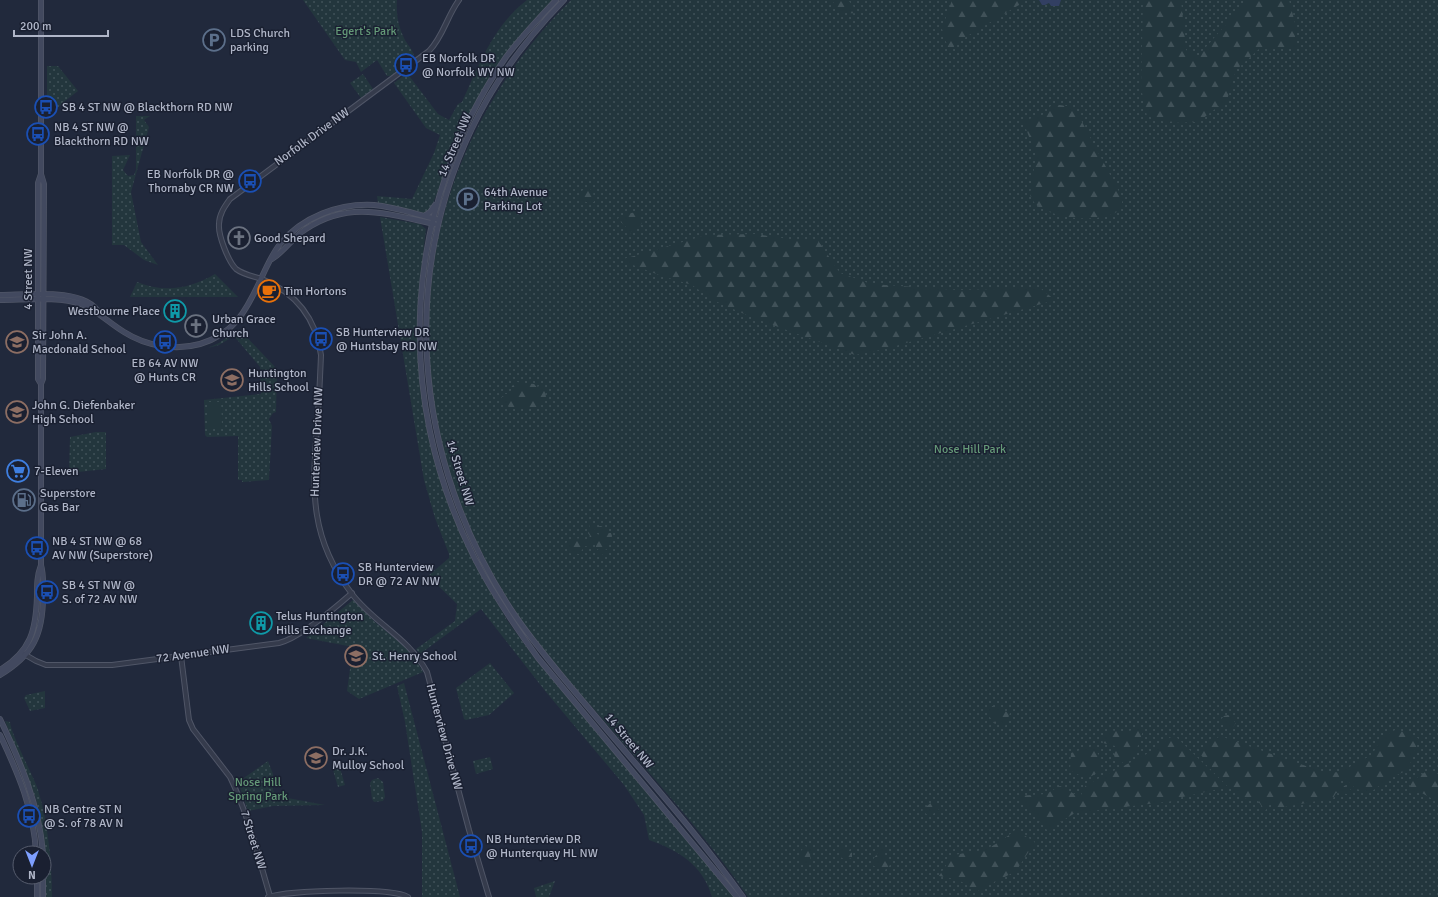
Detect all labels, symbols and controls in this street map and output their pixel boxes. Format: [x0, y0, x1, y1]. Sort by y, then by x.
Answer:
scale bar [14, 12, 108, 38]
text: 200 m [20, 19, 52, 34]
park label: Egert's Park [335, 24, 397, 39]
place label: LDS Church parking [230, 26, 290, 55]
parking icon: LDS Church parking [201, 27, 227, 53]
place label: EB Norfolk DR @ Norfolk WY NW [422, 51, 515, 80]
bus stop icon: EB Norfolk DR @ Norfolk WY NW [393, 52, 419, 78]
bus stop icon: SB 4 ST NW @ Blackthorn RD NW [33, 94, 59, 120]
place label: SB 4 ST NW @ Blackthorn RD NW [62, 100, 233, 115]
street label: Norfolk Drive NW [271, 105, 353, 169]
street label: 14 Street NW [435, 111, 475, 179]
place label: NB 4 ST NW @ Blackthorn RD NW [54, 120, 149, 149]
bus stop icon: NB 4 ST NW @ Blackthorn RD NW [25, 121, 51, 147]
place label: EB Norfolk DR @ Thornaby CR NW [147, 167, 234, 196]
bus stop icon: EB Norfolk DR @ Thornaby CR NW [237, 168, 263, 194]
place label: 64th Avenue Parking Lot [484, 185, 548, 214]
parking icon: 64th Avenue Parking Lot [455, 186, 481, 212]
church icon: Good Shepard [226, 225, 252, 251]
place label: Good Shepard [254, 231, 326, 246]
street label: 4 Street NW [21, 248, 36, 310]
cafe icon: Tim Hortons [256, 278, 282, 304]
place label: Tim Hortons [284, 284, 347, 299]
building icon: Westbourne Place [162, 298, 188, 324]
place label: Westbourne Place [68, 304, 160, 319]
place label: Urban Grace Church [212, 312, 276, 341]
church icon: Urban Grace Church [183, 313, 209, 339]
place label: SB Hunterview DR @ Huntsbay RD NW [336, 325, 437, 354]
bus stop icon: SB Hunterview DR @ Huntsbay RD NW [308, 326, 334, 352]
place label: Sir John A. Macdonald School [32, 328, 126, 357]
school or university icon: Sir John A. Macdonald School [4, 329, 30, 355]
bus stop icon: EB 64 AV NW @ Hunts CR [152, 329, 178, 355]
place label: EB 64 AV NW @ Hunts CR [132, 356, 198, 385]
place label: Huntington Hills School [248, 366, 309, 395]
school or university icon: Huntington Hills School [219, 367, 245, 393]
street label: Hunterview Drive NW [308, 387, 326, 497]
place label: John G. Diefenbaker High School [32, 398, 136, 427]
school or university icon: John G. Diefenbaker High School [4, 399, 30, 425]
street label: 14 Street NW [443, 438, 477, 508]
park label: Nose Hill Park [934, 442, 1006, 457]
supermarket icon: 7-Eleven [5, 458, 31, 484]
place label: 7-Eleven [34, 464, 79, 479]
place label: Superstore Gas Bar [40, 486, 96, 515]
fuel station icon: Superstore Gas Bar [11, 487, 37, 513]
place label: NB 4 ST NW @ 68 AV NW (Superstore) [52, 534, 153, 563]
bus stop icon: NB 4 ST NW @ 68 AV NW (Superstore) [24, 535, 50, 561]
place label: SB Hunterview DR @ 72 AV NW [358, 560, 440, 589]
bus stop icon: SB Hunterview DR @ 72 AV NW [330, 561, 356, 587]
place label: SB 4 ST NW @ S. of 72 AV NW [62, 578, 138, 607]
bus stop icon: SB 4 ST NW @ S. of 72 AV NW [34, 579, 60, 605]
place label: Telus Huntington Hills Exchange [276, 609, 363, 638]
building icon: Telus Huntington Hills Exchange [248, 610, 274, 636]
street label: 72 Avenue NW [155, 641, 231, 667]
school or university icon: St. Henry School [343, 643, 369, 669]
place label: St. Henry School [372, 649, 458, 664]
street label: Hunterview Drive NW [423, 682, 465, 792]
street label: 14 Street NW [601, 710, 657, 772]
place label: Dr. J.K. Mulloy School [332, 744, 405, 773]
school or university icon: Dr. J.K. Mulloy School [303, 745, 329, 771]
park label: Nose Hill Spring Park [228, 775, 288, 804]
place label: NB Centre ST N @ S. of 78 AV N [44, 802, 123, 831]
bus stop icon: NB Centre ST N @ S. of 78 AV N [16, 803, 42, 829]
street label: 7 Street NW [237, 808, 269, 872]
place label: NB Hunterview DR @ Hunterquay HL NW [486, 832, 598, 861]
bus stop icon: NB Hunterview DR @ Hunterquay HL NW [458, 833, 484, 859]
north arrow [12, 845, 52, 885]
text: N [28, 868, 36, 881]

